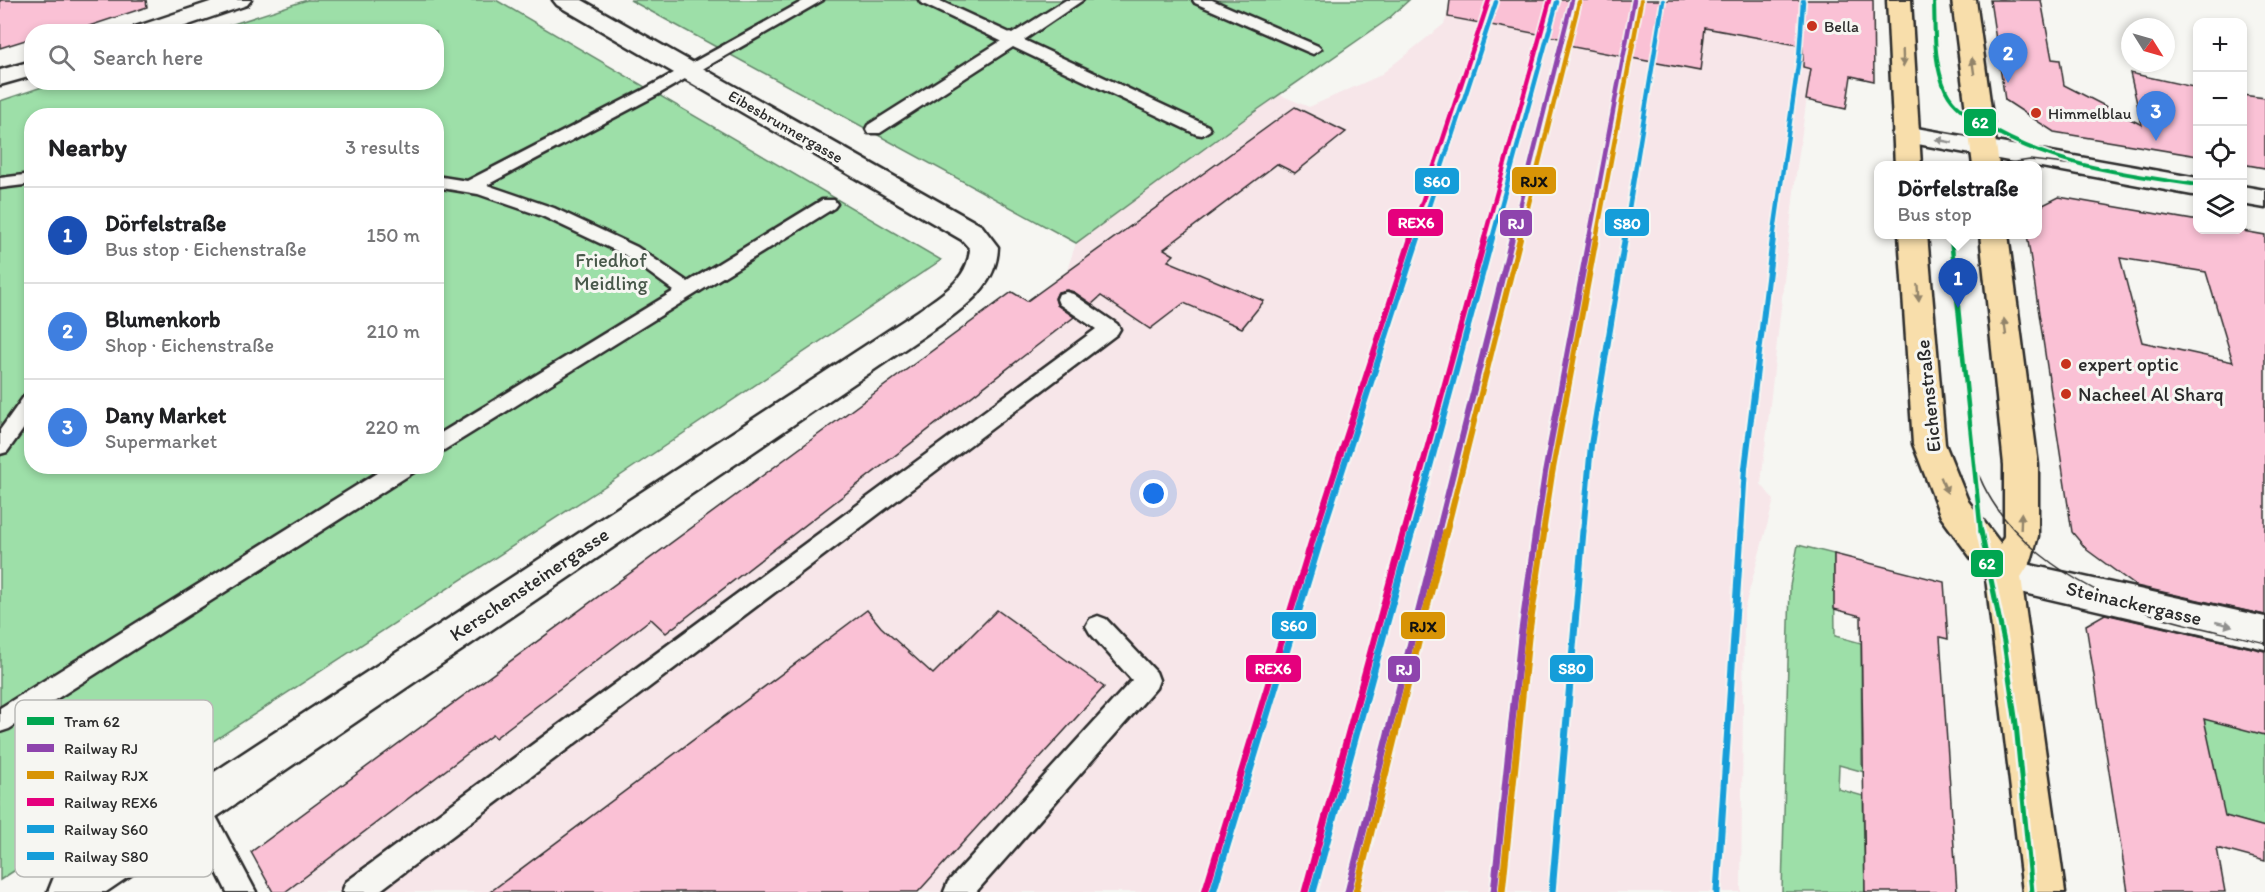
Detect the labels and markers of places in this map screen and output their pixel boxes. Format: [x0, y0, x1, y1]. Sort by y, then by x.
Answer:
place label: Bella [1824, 17, 1859, 36]
marker: Bella [1805, 19, 1819, 33]
pin: 2 [1988, 34, 2028, 83]
pin: 3 [2136, 92, 2176, 141]
place label: Himmelblau [2048, 104, 2132, 123]
marker: Himmelblau [2029, 106, 2043, 120]
pin: 1 [1938, 258, 1978, 308]
place label: expert optic [2078, 352, 2179, 376]
marker: expert optic [2059, 357, 2073, 371]
place label: Nacheel Al Sharq [2078, 382, 2224, 406]
marker: Nacheel Al Sharq [2059, 387, 2073, 401]

